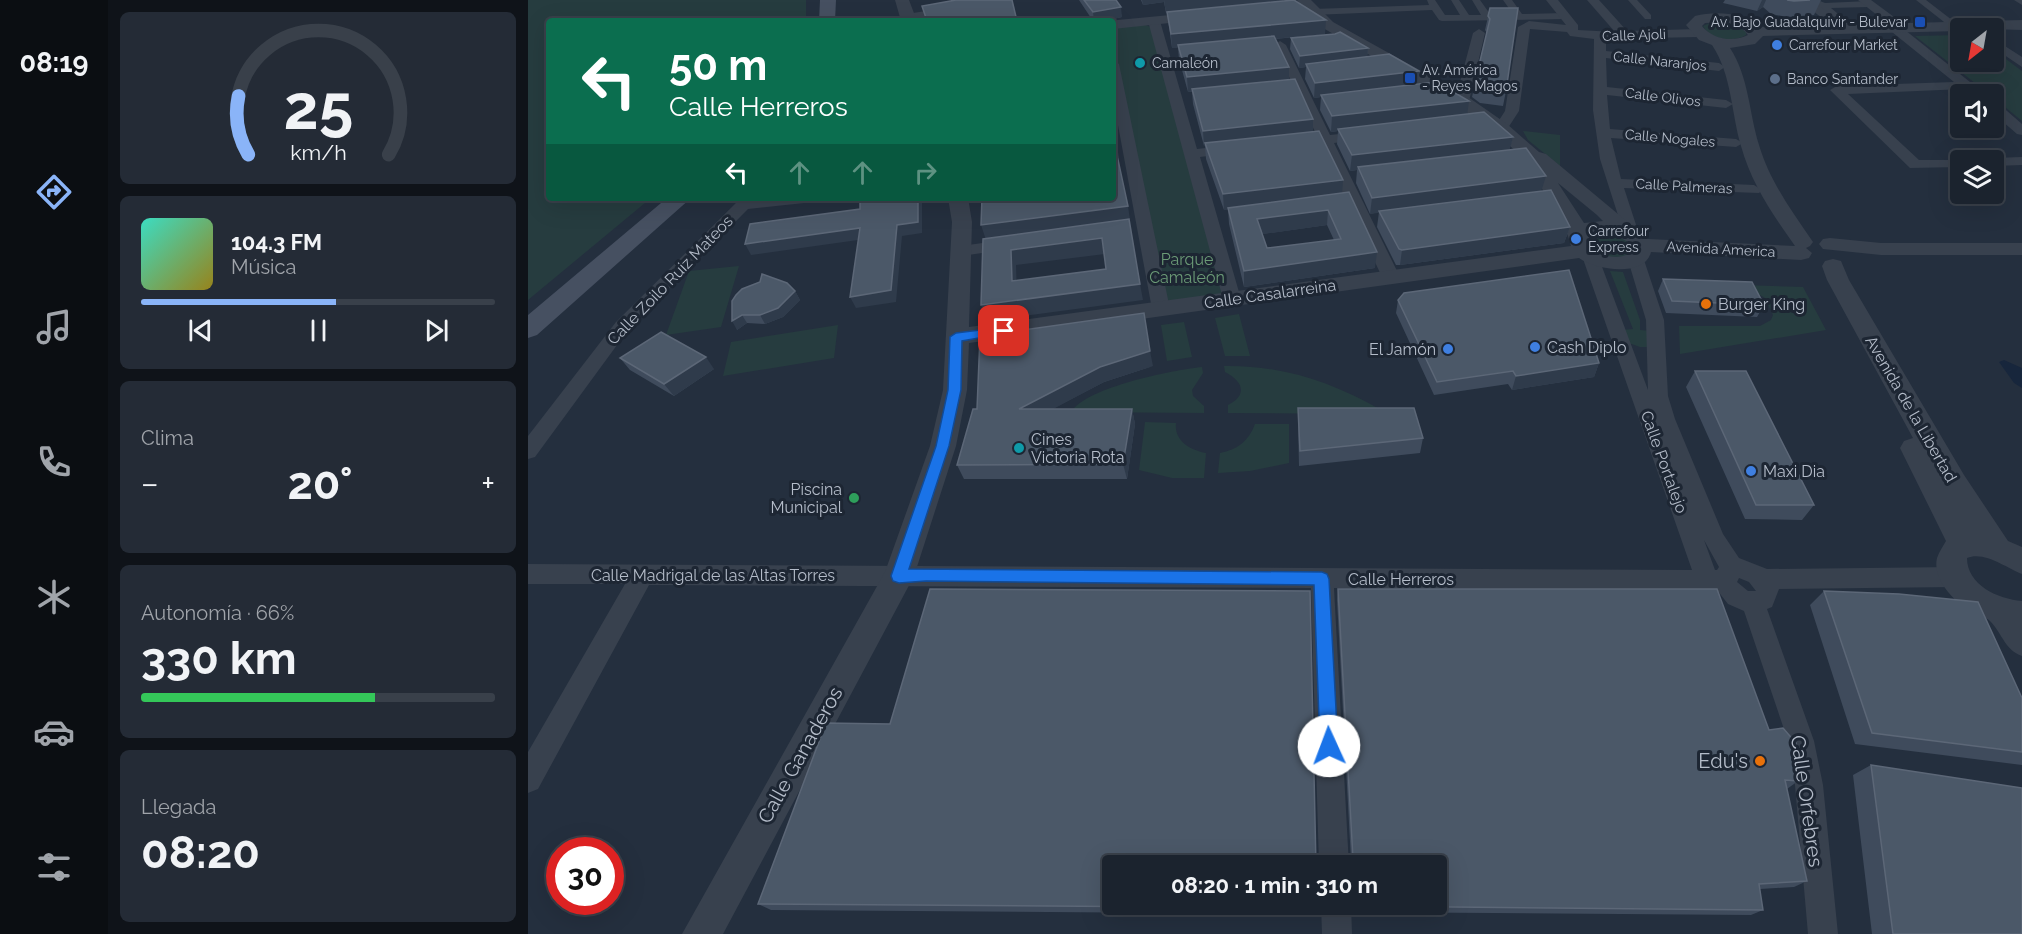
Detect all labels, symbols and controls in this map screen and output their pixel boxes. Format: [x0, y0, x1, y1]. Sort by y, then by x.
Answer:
place label: Av. Bajo Guadalquivir - Bulevar [1711, 14, 1908, 30]
marker: Av. Bajo Guadalquivir - Bulevar [1913, 15, 1927, 29]
north arrow [1950, 18, 2004, 72]
map controls [1950, 18, 2004, 204]
street label: Calle Ajoli [1602, 26, 1666, 44]
place label: Carrefour Market [1789, 37, 1898, 53]
marker: Carrefour Market [1770, 38, 1784, 52]
text: 50 m [669, 41, 767, 90]
icon: left [570, 42, 648, 120]
text: 08:19 [20, 47, 88, 78]
street label: Calle Naranjos [1612, 48, 1708, 74]
place label: Camaleón [1152, 55, 1218, 71]
marker: Camaleón [1133, 56, 1147, 70]
place label: Av. América - Reyes Magos [1422, 62, 1518, 94]
text: 25 [283, 70, 353, 144]
marker: Av. América - Reyes Magos [1403, 71, 1417, 85]
place label: Banco Santander [1787, 71, 1898, 87]
marker: Banco Santander [1768, 72, 1782, 86]
street label: Calle Olivos [1624, 84, 1702, 110]
button: sound [1950, 84, 2004, 138]
text: Calle Herreros [669, 91, 848, 122]
street label: Calle Nogales [1624, 126, 1716, 150]
text: km/h [290, 141, 346, 166]
button: layers [1950, 150, 2004, 204]
icon: left [720, 156, 753, 189]
icon: ahead [783, 156, 816, 189]
icon: ahead [846, 156, 879, 189]
icon: right [909, 156, 942, 189]
icon: directions [33, 171, 75, 213]
street label: Calle Palmeras [1635, 175, 1733, 197]
street label: Calle Zoilo Ruiz Mateos [603, 211, 737, 349]
place label: Carrefour Express [1588, 223, 1649, 255]
text: 104.3 FM [231, 229, 322, 255]
marker: Carrefour Express [1569, 232, 1583, 246]
street label: Avenida America [1666, 238, 1776, 260]
park label: Parque Camaleón [1149, 250, 1225, 287]
text: Música [231, 255, 296, 279]
street label: Calle Casalarreina [1203, 275, 1337, 313]
place label: Burger King [1718, 295, 1805, 314]
marker: Burger King [1699, 297, 1713, 311]
pin [978, 305, 1029, 356]
icon: music [33, 306, 75, 348]
icon: previous [184, 314, 217, 347]
icon: pause [302, 314, 335, 347]
icon: next [420, 314, 453, 347]
icon: arrive [987, 314, 1020, 347]
street label: Avenida de la Libertad [1861, 332, 1961, 486]
place label: Cash Diplo [1547, 338, 1627, 357]
place label: El Jamón [1369, 340, 1436, 359]
marker: Cash Diplo [1528, 340, 1542, 354]
marker: El Jamón [1441, 342, 1455, 356]
street label: Calle Portalejo [1637, 408, 1691, 516]
text: Clima [141, 426, 194, 450]
place label: Cines Victoria Rota [1031, 430, 1124, 467]
icon: phone [33, 441, 75, 483]
marker: Cines Victoria Rota [1012, 441, 1026, 455]
text: 20° [287, 457, 353, 510]
place label: Maxi Dia [1763, 462, 1825, 481]
text: − [141, 464, 159, 503]
text: + [481, 464, 495, 503]
marker: Maxi Dia [1744, 464, 1758, 478]
place label: Piscina Municipal [770, 480, 843, 517]
marker: Piscina Municipal [847, 491, 861, 505]
street label: Calle Madrigal de las Altas Torres [591, 566, 835, 585]
street label: Calle Herreros [1348, 570, 1454, 589]
icon: climate [33, 576, 75, 618]
text: Autonomía · 66% [141, 601, 294, 625]
text: 330 km [141, 632, 297, 685]
street label: Calle Ganaderos [753, 682, 847, 828]
icon: car [33, 711, 75, 753]
position arrow [1297, 714, 1361, 778]
street label: Calle Orfebres [1786, 734, 1828, 868]
place label: Edu's [1698, 749, 1748, 773]
marker: Edu's [1753, 754, 1767, 768]
text: Llegada [141, 795, 216, 819]
text: 08:20 [141, 826, 260, 879]
speed limit sign: 30 [546, 837, 624, 915]
icon: filters [33, 846, 75, 888]
text: 08:20 · 1 min · 310 m [1171, 872, 1378, 898]

